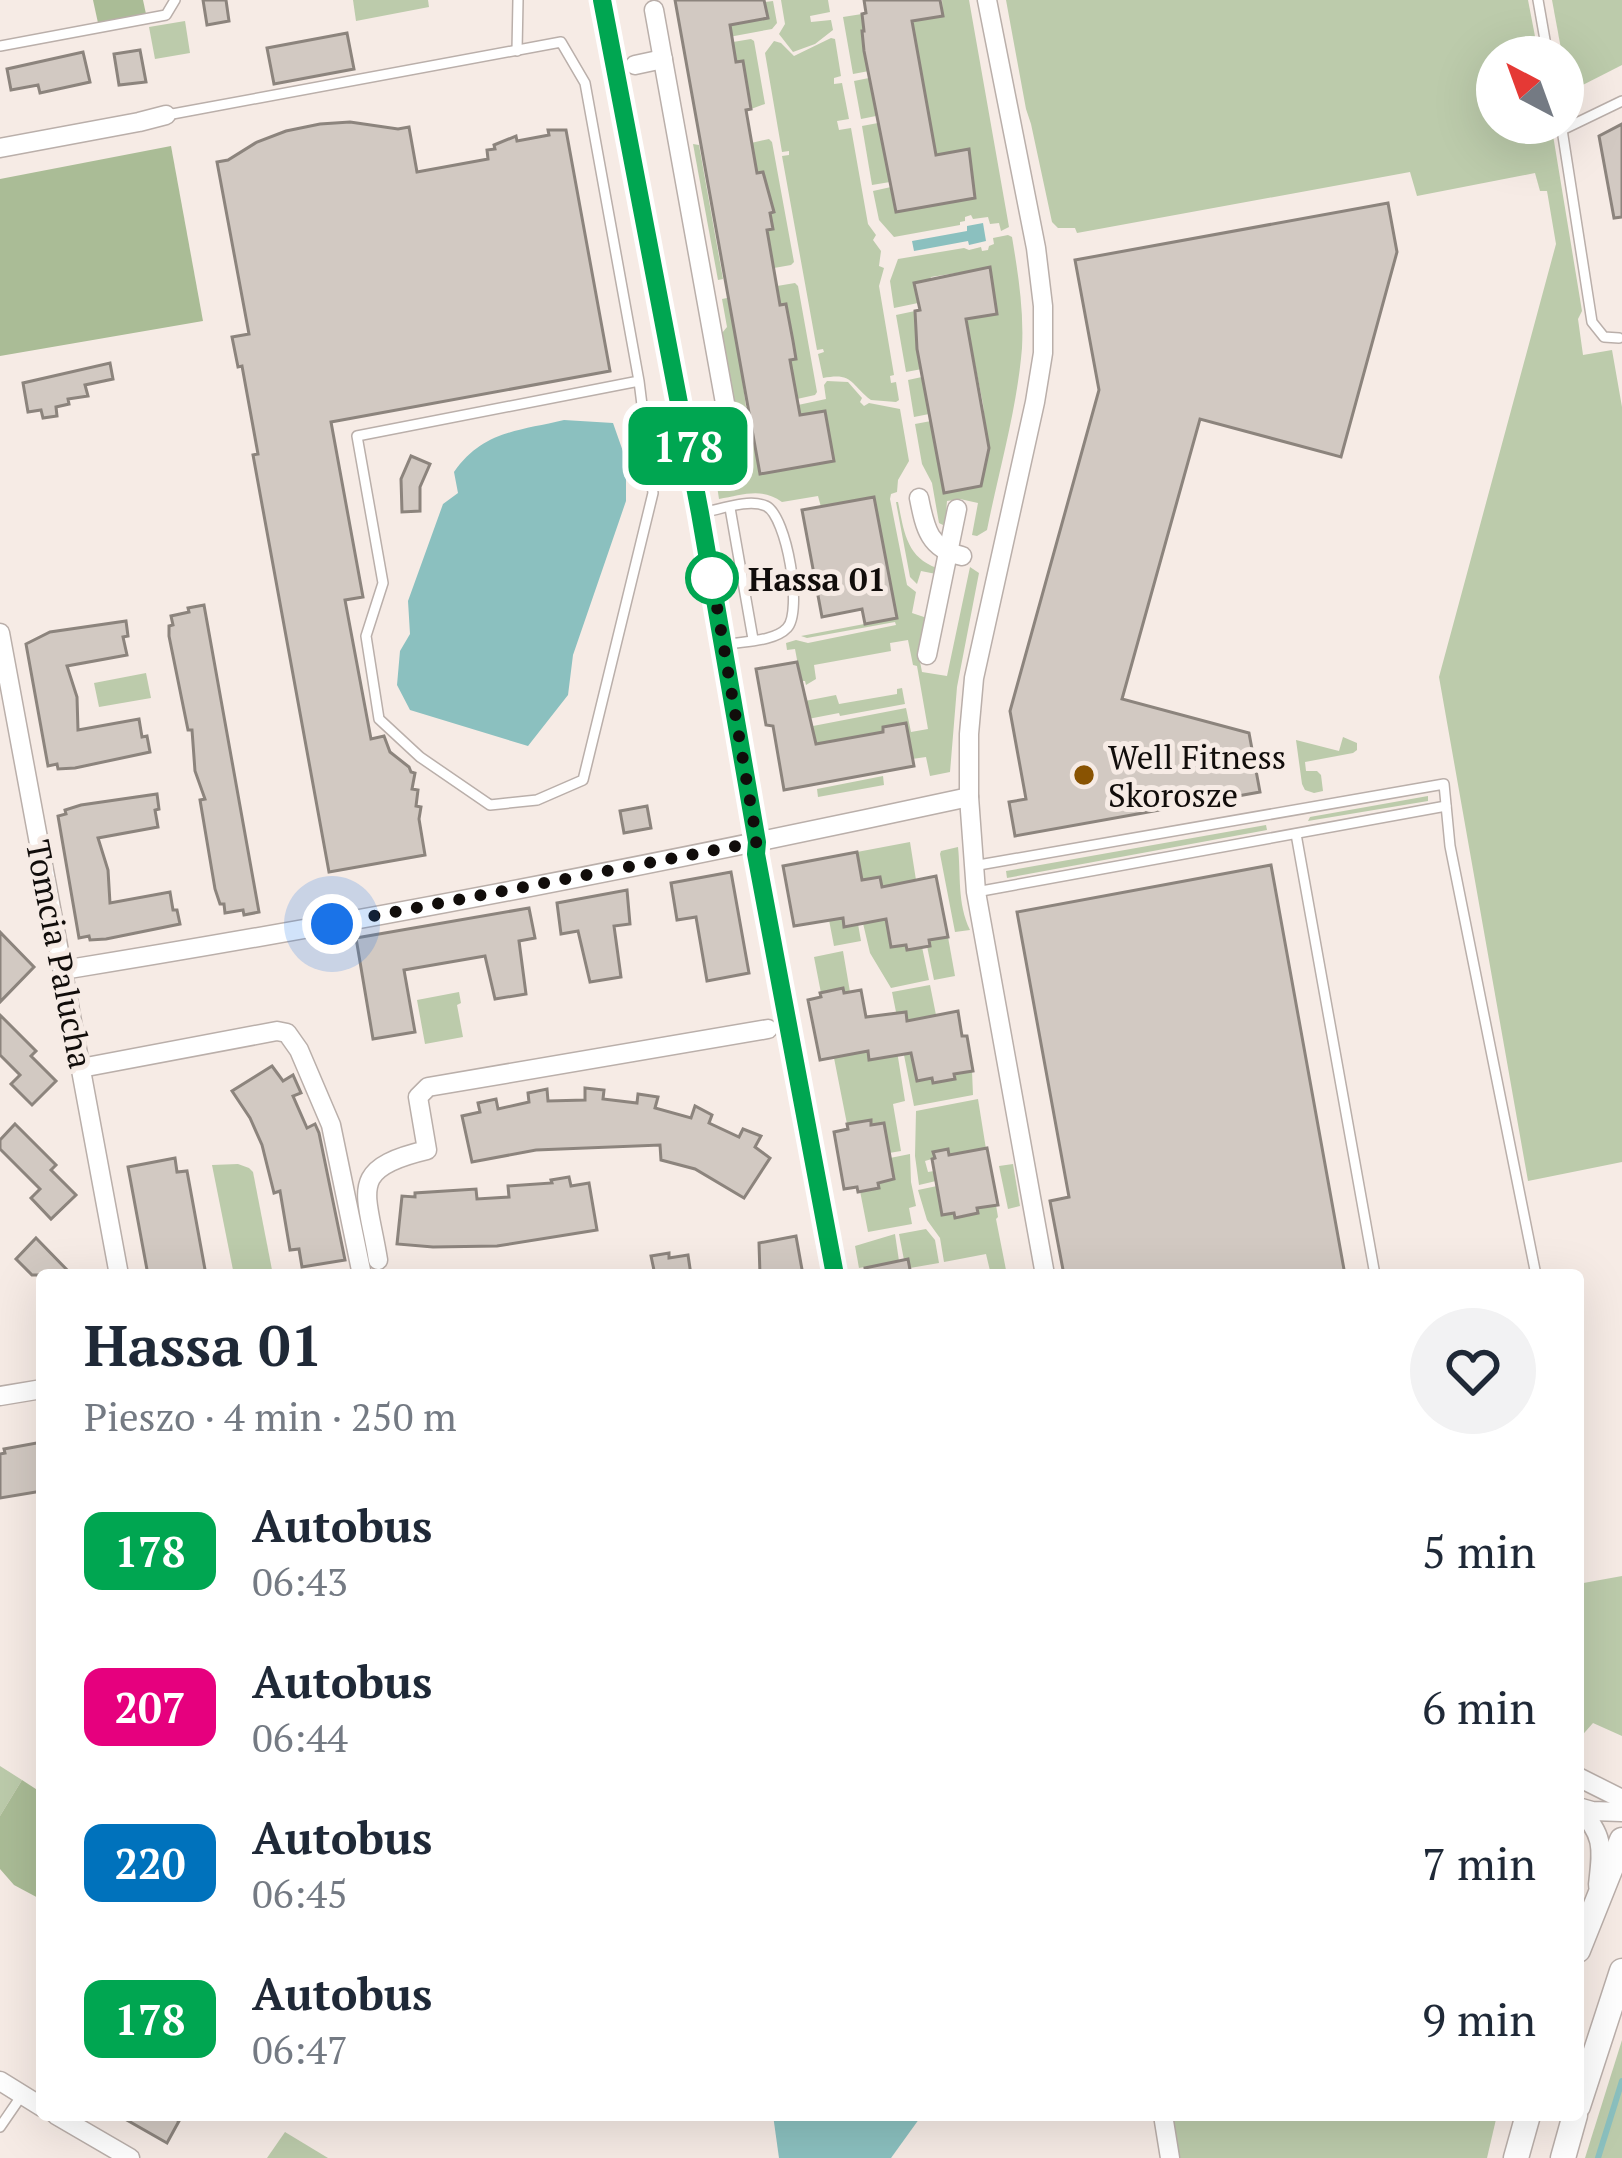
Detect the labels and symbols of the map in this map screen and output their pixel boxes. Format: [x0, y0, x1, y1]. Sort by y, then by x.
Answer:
north arrow [1476, 36, 1584, 144]
line badge: 178 [619, 407, 757, 485]
marker: Hassa 01 [687, 553, 737, 603]
place label: Hassa 01 [748, 557, 886, 600]
place label: Well Fitness Skorosze [1108, 735, 1286, 816]
marker: Well Fitness Skorosze [1071, 762, 1097, 788]
street label: Tomcia Palucha [17, 836, 103, 1072]
your location [302, 894, 362, 954]

